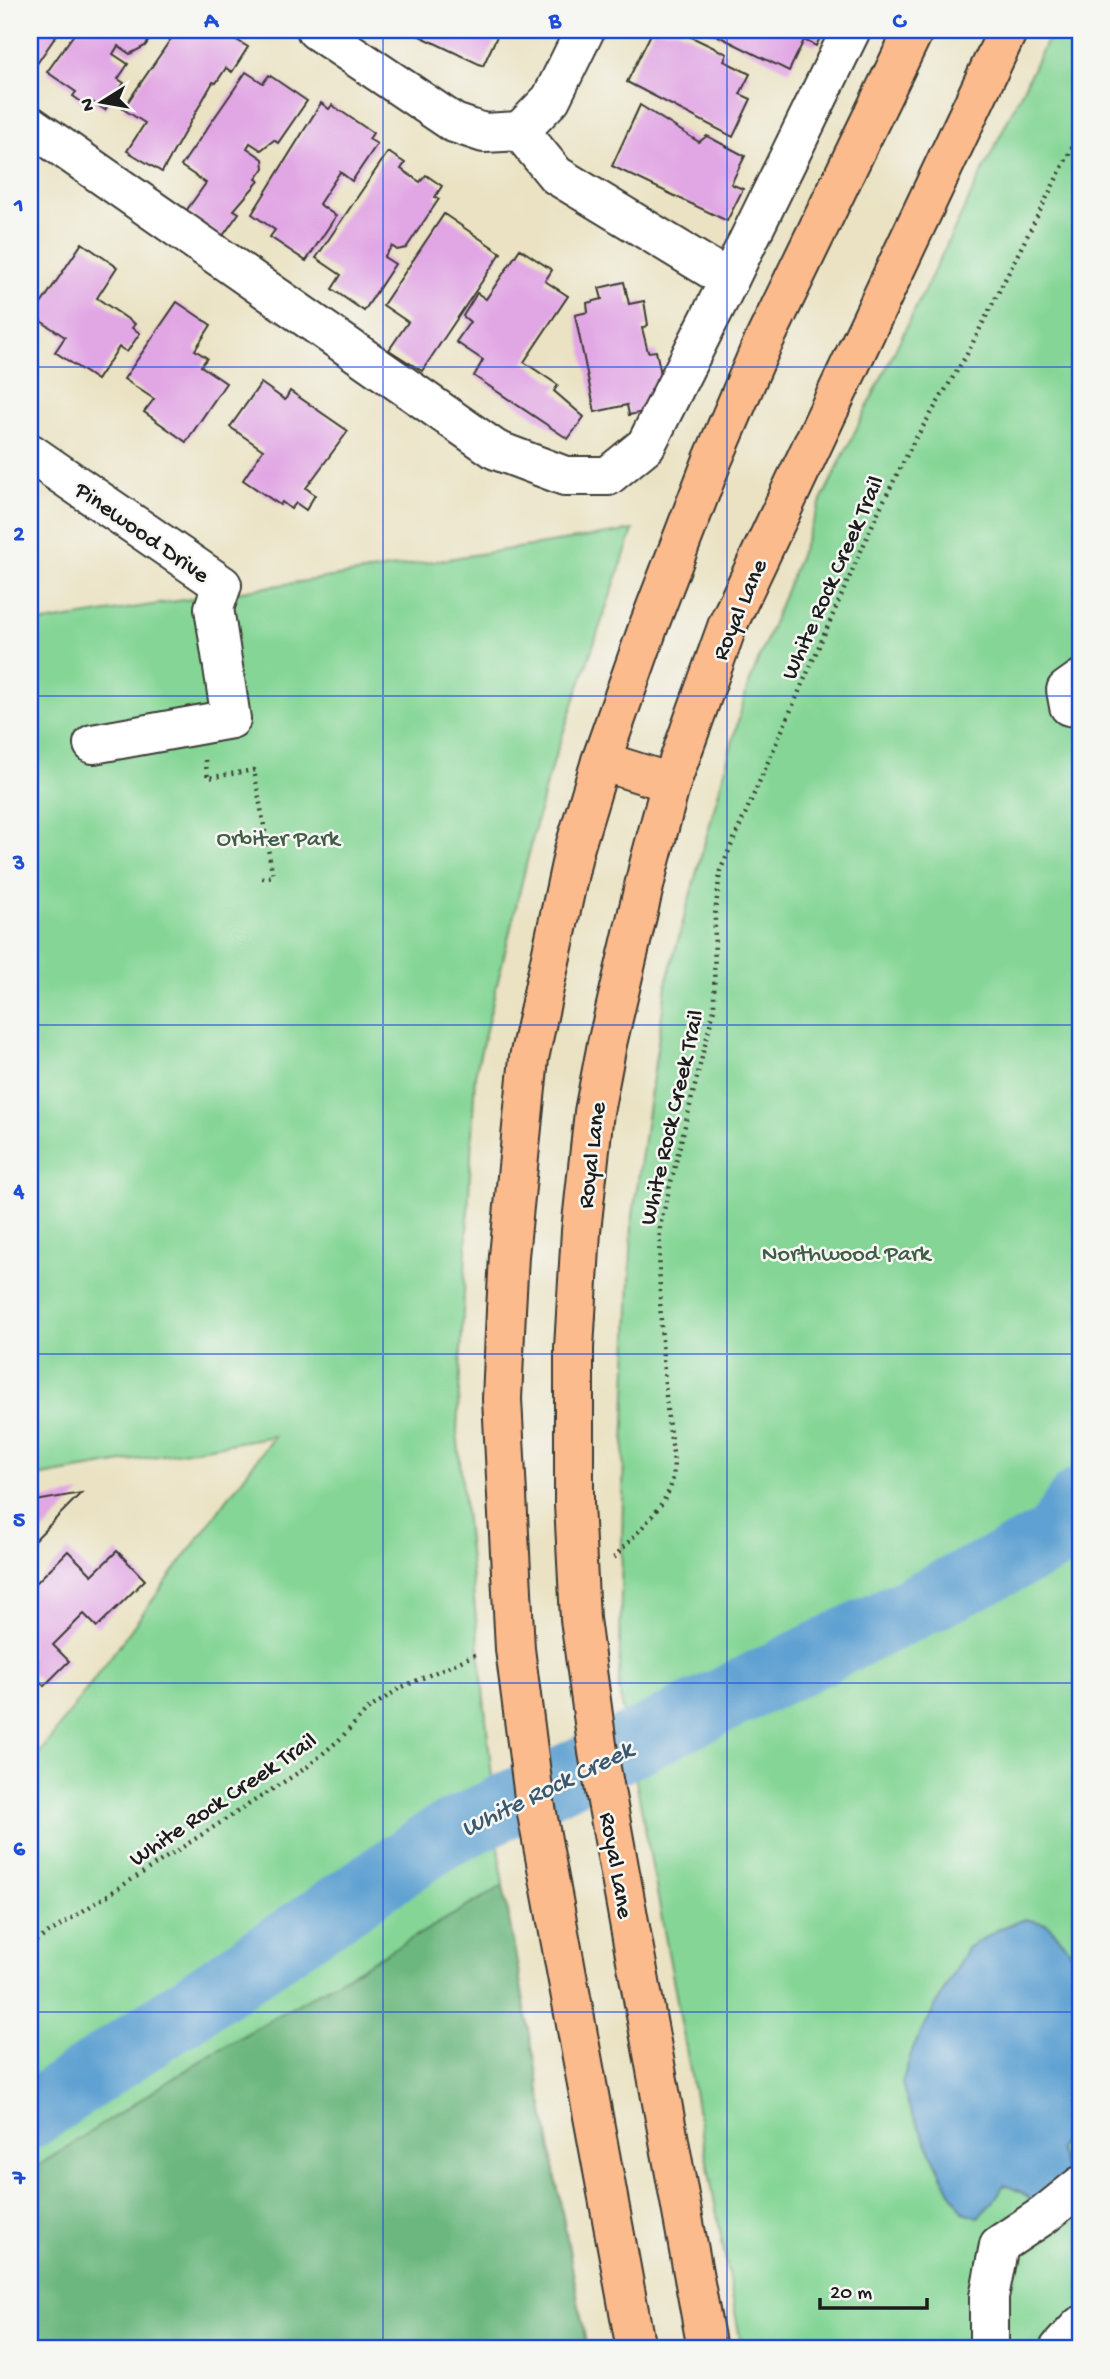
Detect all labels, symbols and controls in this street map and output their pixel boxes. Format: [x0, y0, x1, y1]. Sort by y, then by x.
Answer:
text: A [203, 9, 219, 36]
text: B [548, 9, 562, 36]
text: C [893, 9, 908, 36]
north arrow [66, 66, 136, 136]
text: N [76, 96, 101, 113]
text: 1 [13, 193, 24, 220]
street label: White Rock Creek Trail [776, 472, 892, 685]
street label: Pinewood Drive [67, 476, 214, 591]
text: 2 [13, 522, 25, 549]
street label: Royal Lane [707, 555, 776, 665]
park label: Orbiter Park [217, 826, 342, 855]
text: 3 [12, 851, 25, 878]
street label: White Rock Creek Trail [635, 1007, 712, 1228]
street label: Royal Lane [573, 1100, 614, 1210]
text: 4 [13, 1179, 25, 1206]
park label: Northwood Park [762, 1241, 932, 1270]
text: 5 [13, 1508, 25, 1535]
street label: White Rock Creek Trail [125, 1727, 323, 1874]
water label: White Rock Creek [457, 1735, 641, 1846]
street label: Royal Lane [591, 1810, 638, 1921]
text: 6 [13, 1837, 26, 1864]
text: 7 [12, 2166, 26, 2193]
scale bar [820, 2267, 926, 2311]
text: 20 m [830, 2282, 872, 2307]

